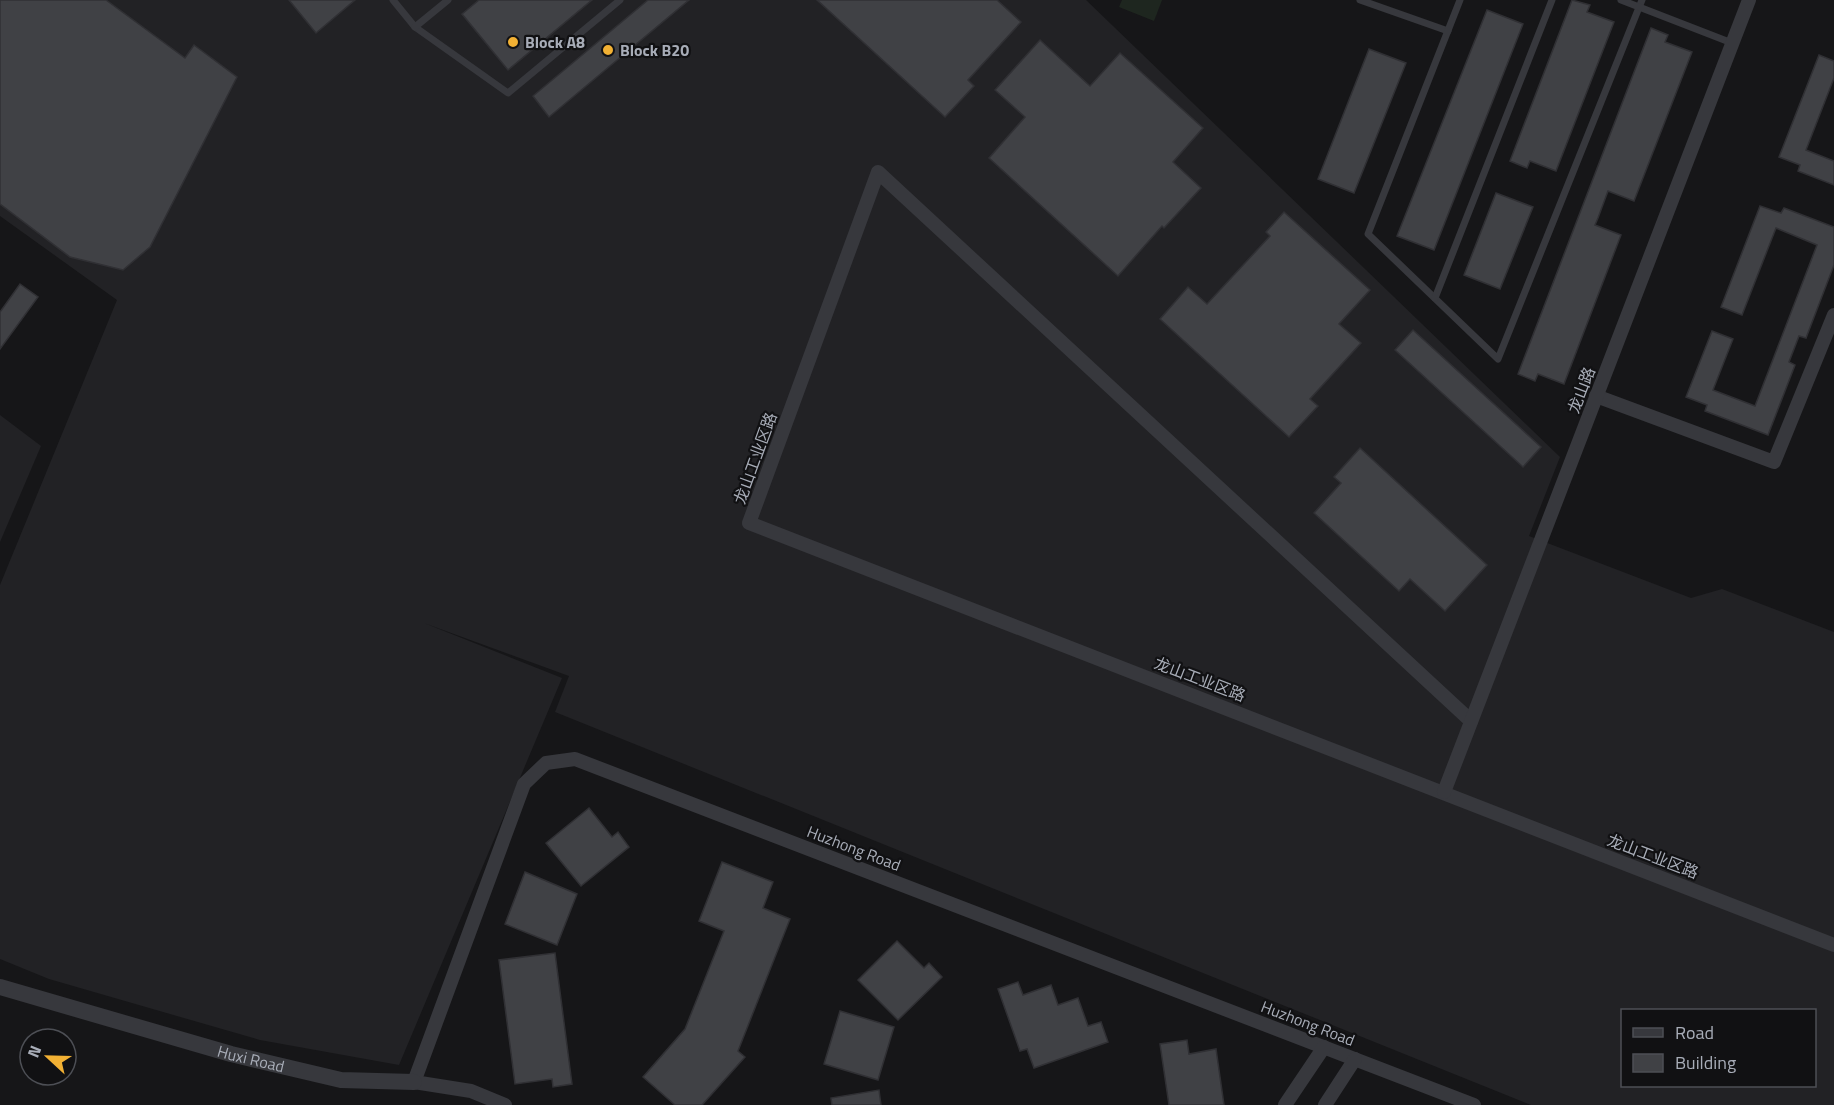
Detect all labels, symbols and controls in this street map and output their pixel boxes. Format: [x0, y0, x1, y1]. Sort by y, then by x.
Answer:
place label: Block A8 [525, 30, 585, 54]
marker: Block A8 [506, 35, 520, 49]
place label: Block B20 [620, 38, 689, 62]
marker: Block B20 [601, 43, 615, 57]
street label: 龙山路 [1561, 363, 1601, 417]
street label: 龙山工业区路 [727, 409, 783, 507]
street label: 龙山工业区路 [1151, 651, 1249, 707]
street label: Huzhong Road [804, 819, 904, 877]
street label: 龙山工业区路 [1604, 828, 1702, 884]
street label: Huzhong Road [1258, 994, 1358, 1052]
legend [1621, 1009, 1816, 1087]
text: Road [1675, 1019, 1714, 1046]
north arrow [18, 1027, 78, 1087]
street label: Huxi Road [215, 1039, 287, 1078]
text: N [21, 1042, 47, 1061]
text: Building [1675, 1049, 1736, 1076]

